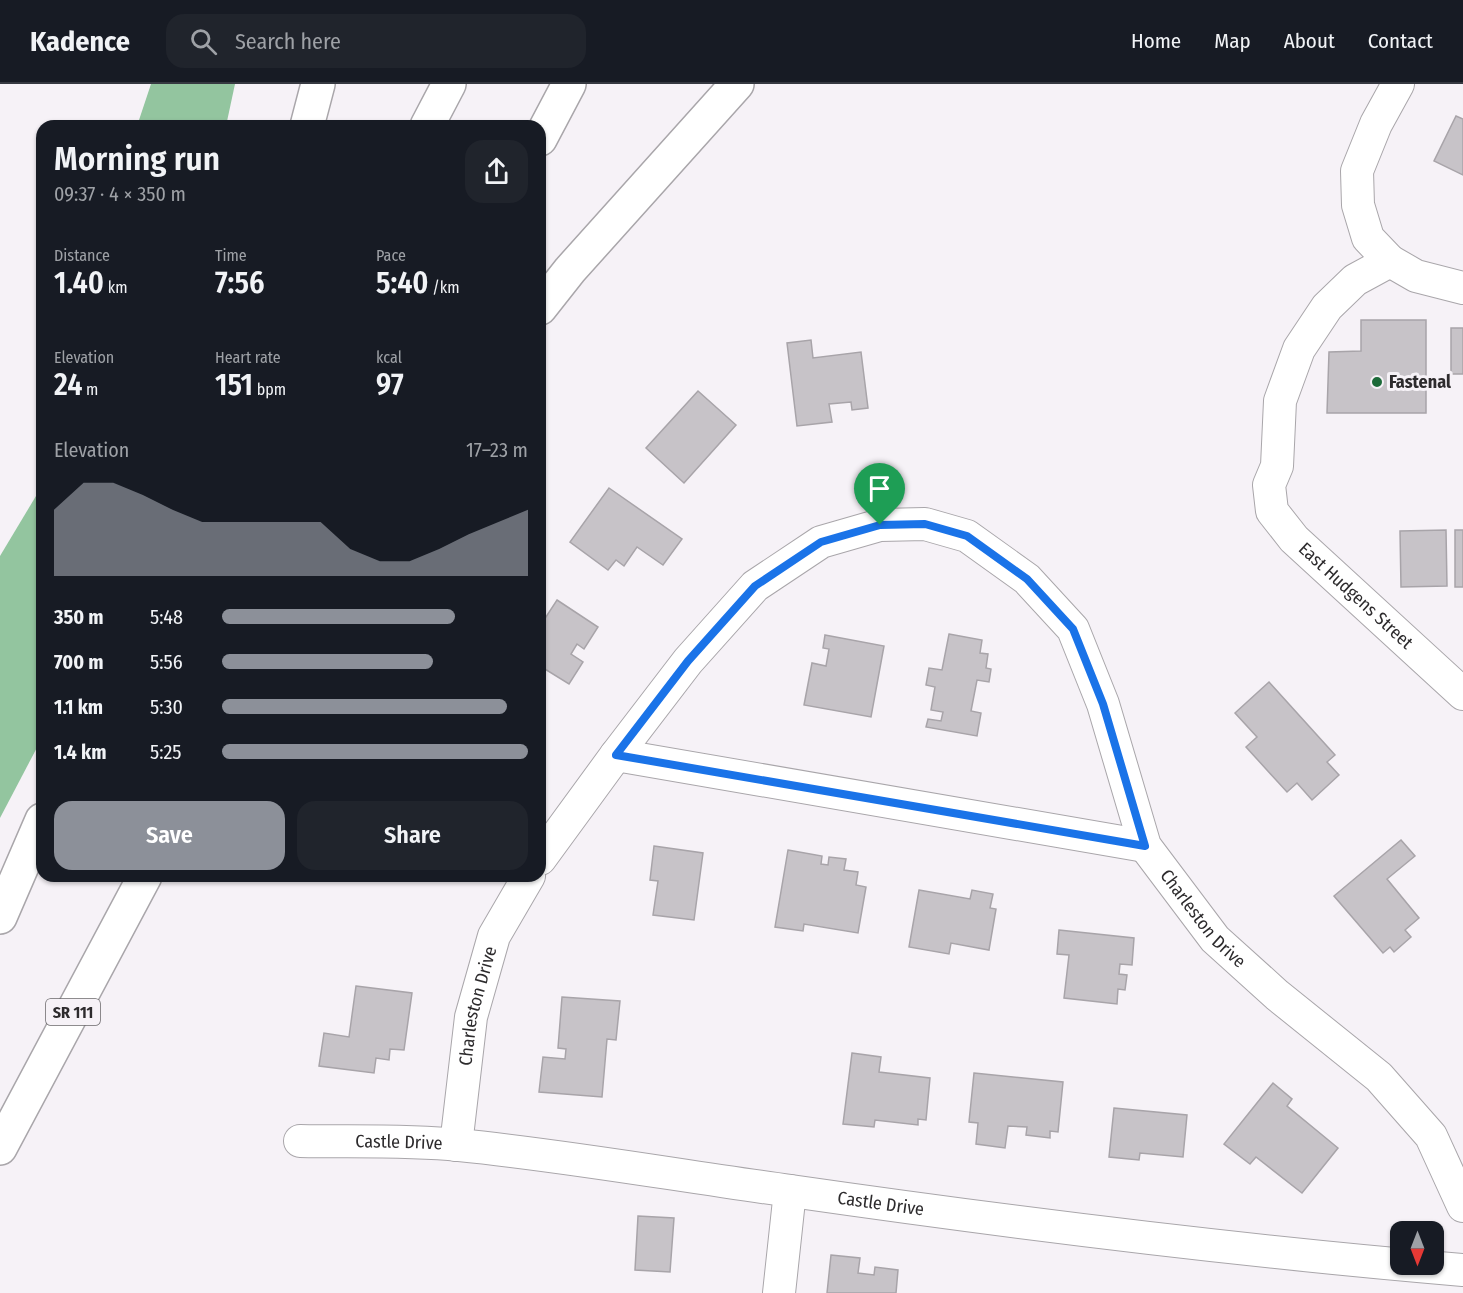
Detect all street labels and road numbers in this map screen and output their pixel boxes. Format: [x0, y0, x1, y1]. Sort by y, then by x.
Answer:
street label: East Hudgens Street [1294, 538, 1418, 654]
street label: Charleston Drive [1156, 865, 1250, 973]
street label: Charleston Drive [454, 944, 502, 1067]
road number: SR 111 [46, 999, 100, 1025]
street label: Castle Drive [355, 1130, 443, 1155]
street label: Castle Drive [836, 1187, 926, 1220]

